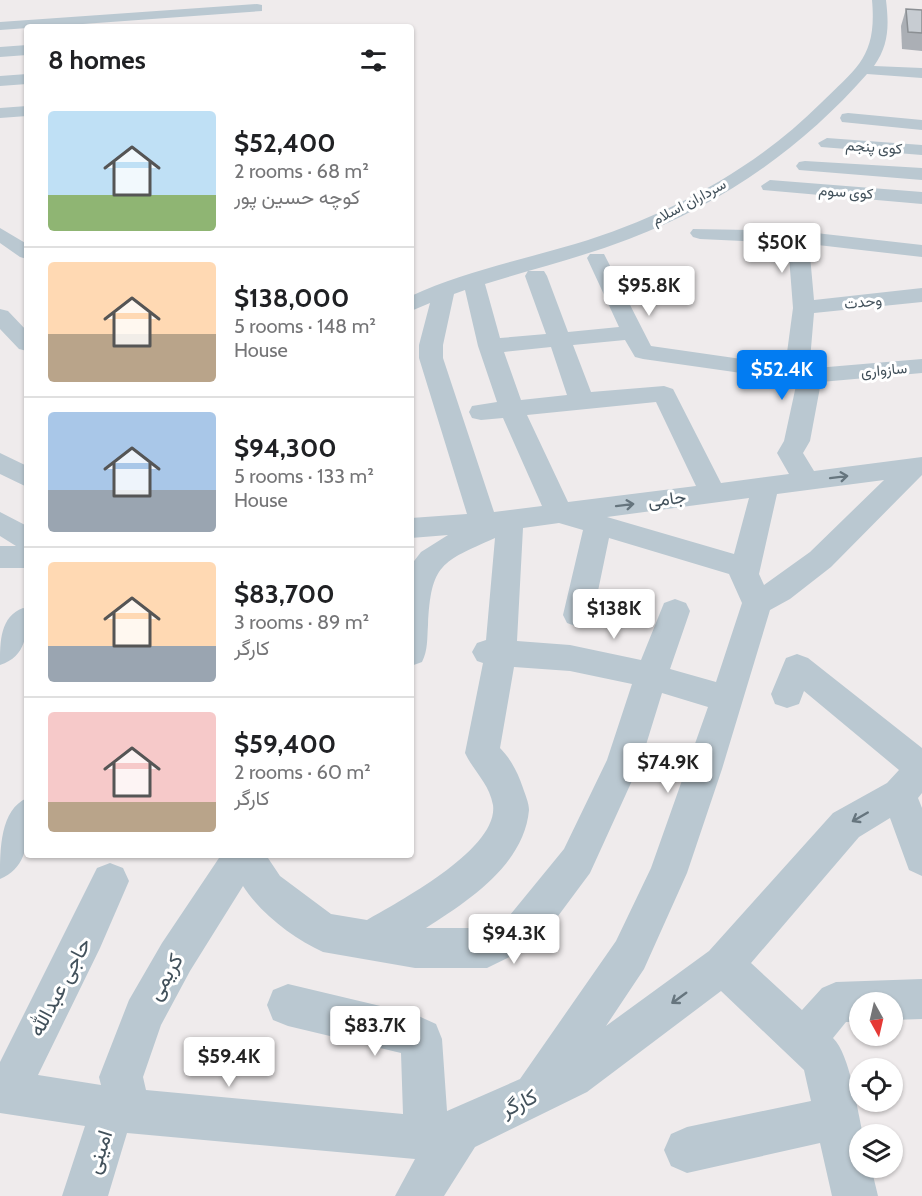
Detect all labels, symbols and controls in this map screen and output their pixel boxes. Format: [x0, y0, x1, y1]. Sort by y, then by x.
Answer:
text: 8 homes [48, 44, 146, 76]
icon: filters [357, 44, 390, 77]
text: $52,400 [234, 127, 336, 159]
icon: home [96, 135, 168, 207]
street label: کوی پنجم [845, 136, 903, 159]
text: 2 rooms · 68 m² [234, 159, 369, 183]
street label: سرداران اسلام [649, 175, 730, 230]
street label: کوی سوم [818, 181, 874, 204]
text: کوچه حسین پور [234, 185, 360, 209]
pin: $50K [746, 223, 818, 274]
text: $50K [758, 230, 807, 254]
pin: $95.8K [600, 266, 698, 317]
text: $95.8K [618, 273, 680, 297]
text: $138,000 [234, 282, 349, 314]
icon: home [96, 286, 168, 358]
street label: وحدت [843, 291, 883, 313]
text: 5 rooms · 148 m² [234, 314, 376, 338]
text: House [234, 338, 288, 362]
pin: $52.4K [733, 350, 831, 401]
text: $52.4K [751, 357, 813, 381]
street label: سازواری [860, 359, 908, 382]
text: $94,300 [234, 432, 337, 464]
icon: home [96, 436, 168, 508]
text: 5 rooms · 133 m² [234, 464, 374, 488]
one-way arrow [829, 471, 849, 482]
street label: جامی [647, 486, 687, 512]
text: House [234, 488, 288, 512]
one-way arrow [615, 499, 635, 510]
text: $83,700 [234, 578, 335, 610]
icon: home [96, 586, 168, 658]
pin: $138K [572, 589, 656, 640]
text: $138K [587, 596, 641, 620]
text: 3 rooms · 89 m² [234, 610, 369, 634]
text: کارگر [234, 636, 270, 660]
text: $59,400 [234, 728, 336, 760]
icon: home [96, 736, 168, 808]
pin: $74.9K [619, 743, 717, 794]
text: $74.9K [637, 750, 699, 774]
text: 2 rooms · 60 m² [234, 760, 371, 784]
text: کارگر [234, 786, 270, 810]
one-way arrow [852, 811, 869, 823]
pin: $94.3K [465, 914, 563, 965]
text: $94.3K [482, 921, 546, 945]
street label: حاجی عبدالله [23, 933, 96, 1040]
street label: کریمی [141, 949, 189, 1005]
one-way arrow [671, 992, 687, 1004]
north arrow [849, 992, 903, 1046]
map controls [849, 992, 903, 1178]
pin: $83.7K [326, 1006, 424, 1057]
text: $83.7K [344, 1013, 406, 1037]
pin: $59.4K [180, 1037, 278, 1088]
text: $59.4K [198, 1044, 260, 1068]
button: locate [849, 1058, 903, 1112]
street label: کارگر [496, 1083, 542, 1123]
button: layers [849, 1124, 903, 1178]
street label: امینی [80, 1127, 117, 1177]

